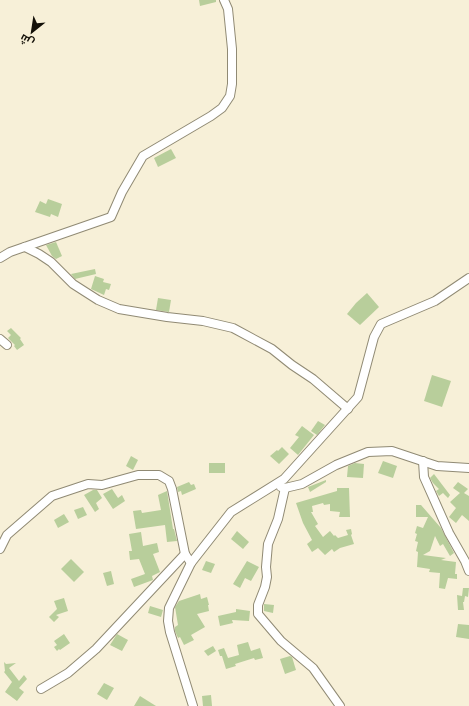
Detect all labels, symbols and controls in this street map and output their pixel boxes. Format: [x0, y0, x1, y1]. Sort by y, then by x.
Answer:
north arrow [12, 12, 52, 52]
text: ش [18, 31, 37, 49]

